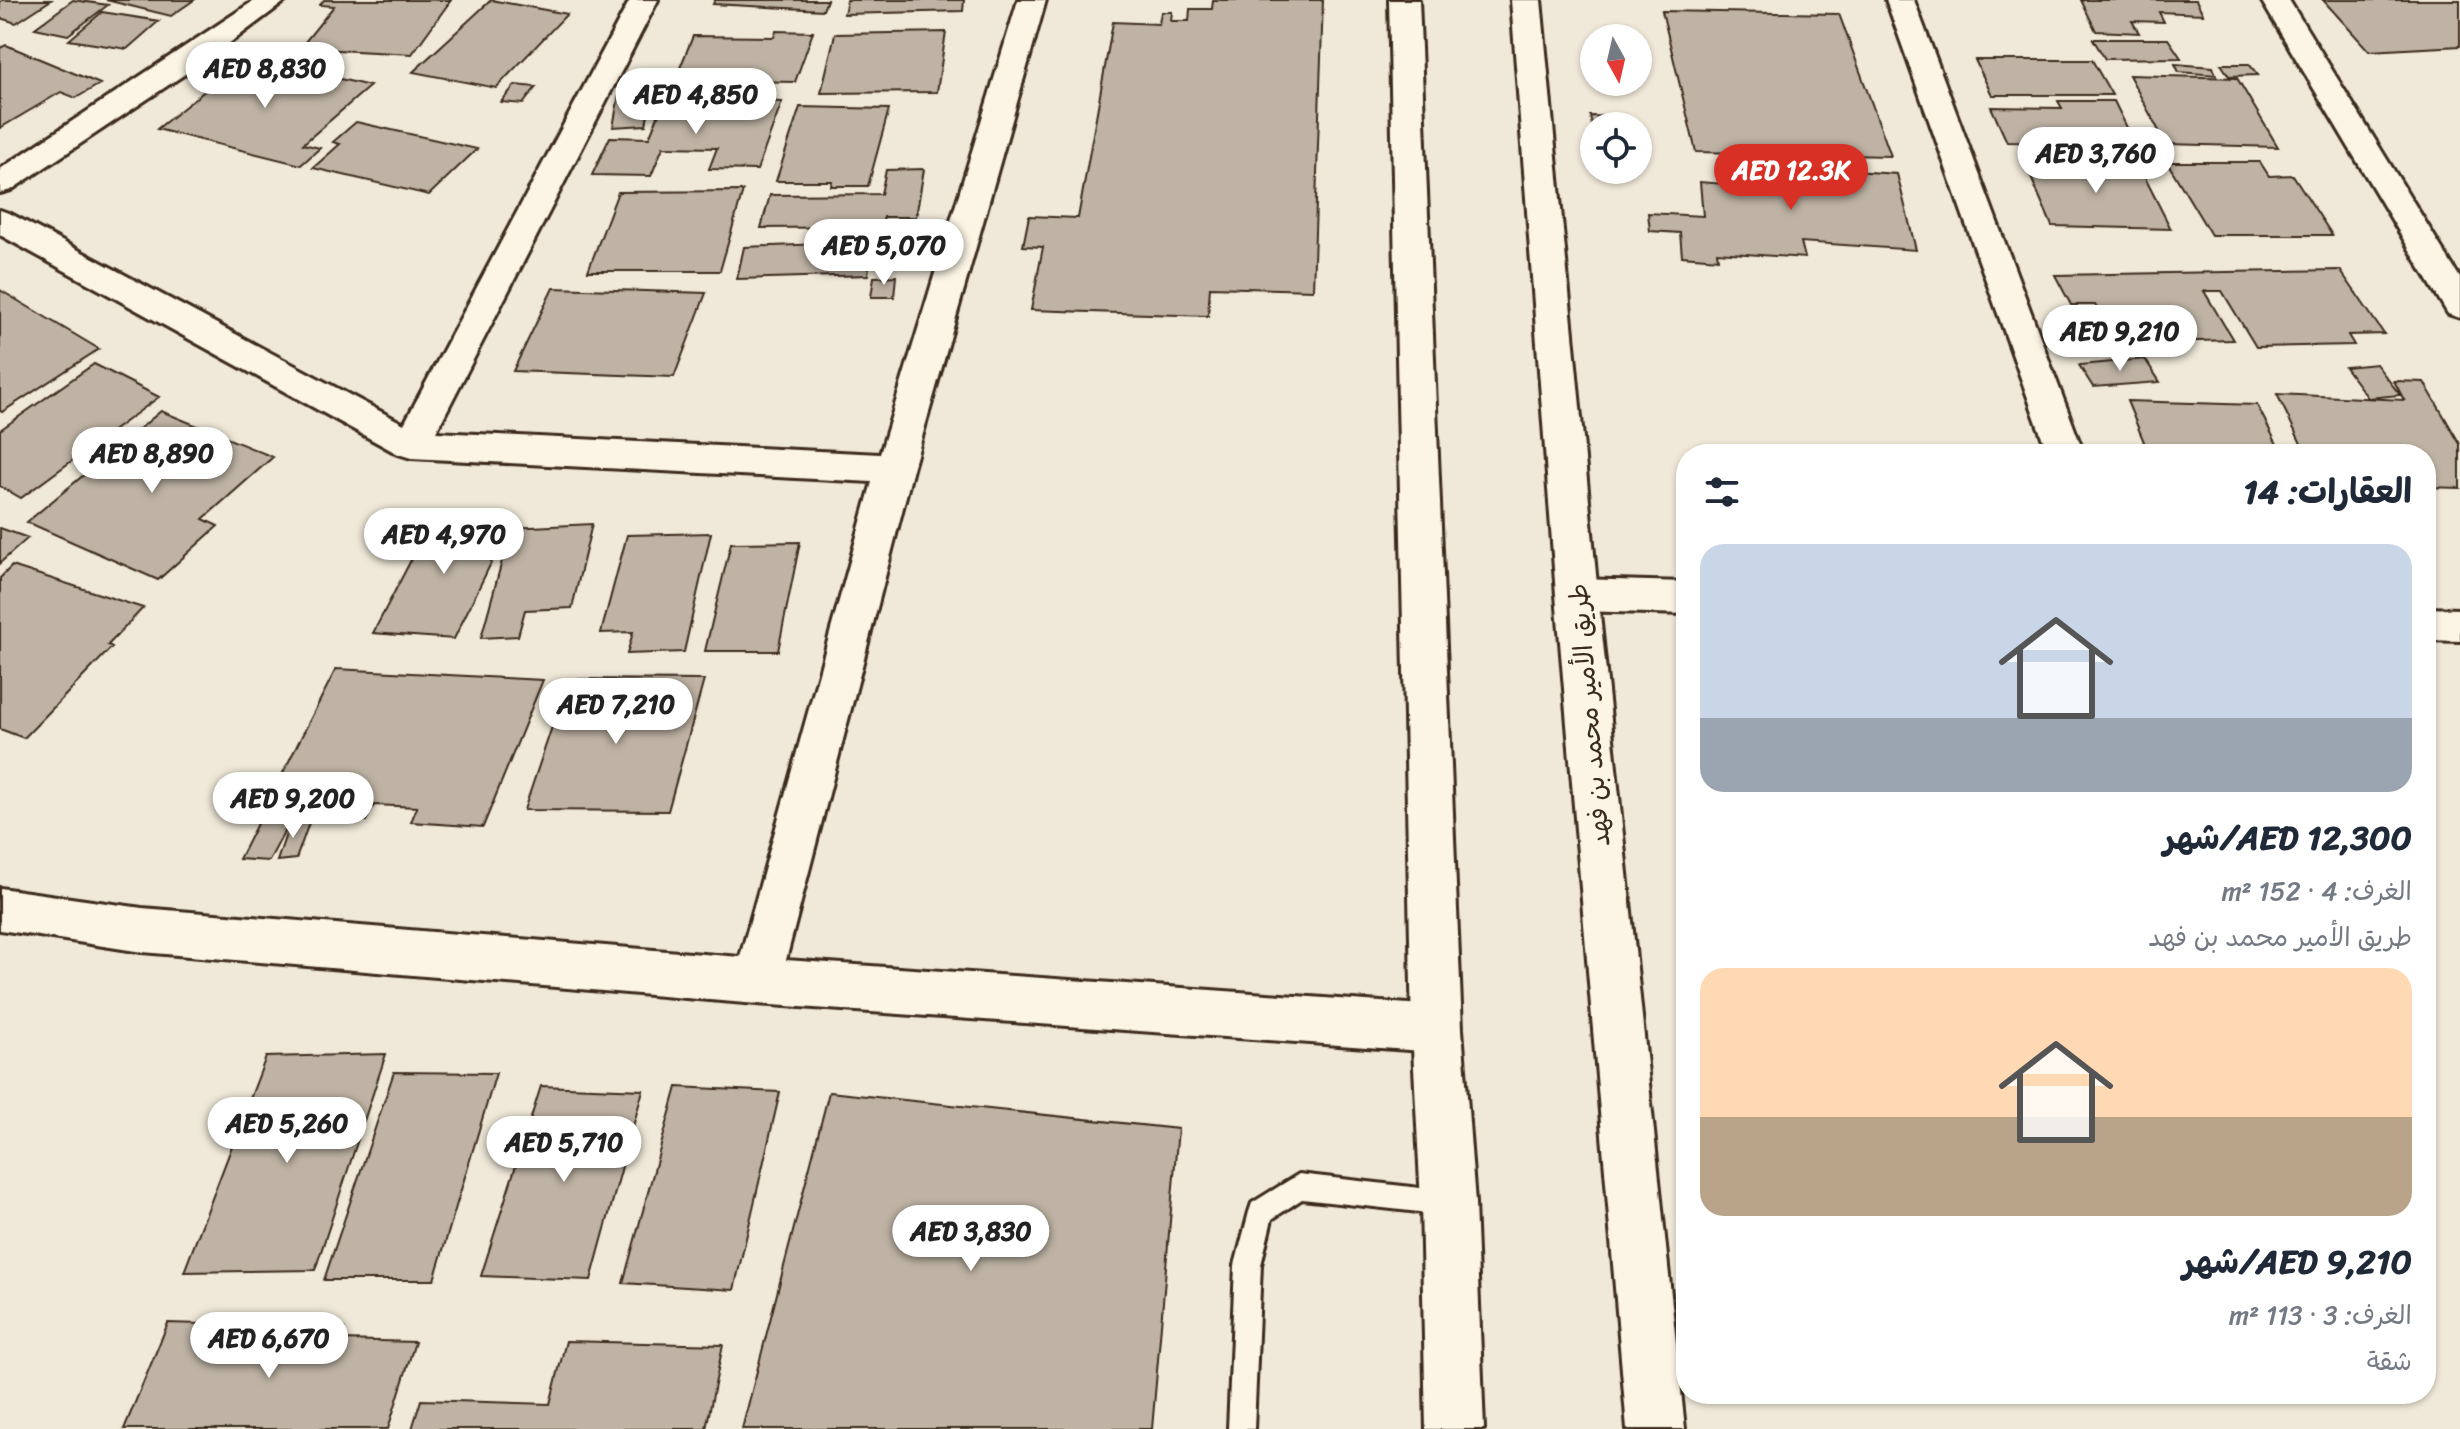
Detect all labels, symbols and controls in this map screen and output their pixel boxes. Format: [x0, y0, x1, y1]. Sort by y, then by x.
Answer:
north arrow [1580, 24, 1652, 96]
map controls [1580, 24, 1652, 184]
pin: AED 8,830 [173, 42, 357, 110]
text: AED 8,830 [204, 45, 326, 91]
pin: AED 4,850 [604, 68, 788, 136]
text: AED 4,850 [633, 71, 759, 117]
button: locate [1580, 112, 1652, 184]
pin: AED 3,760 [2004, 127, 2188, 195]
text: AED 3,760 [2035, 130, 2157, 176]
pin: AED 12.3K [1699, 144, 1883, 212]
text: AED 12.3K [1732, 147, 1850, 193]
pin: AED 5,070 [792, 219, 976, 287]
text: AED 5,070 [822, 222, 946, 268]
pin: AED 9,210 [2028, 305, 2212, 373]
text: AED 9,210 [2060, 308, 2180, 354]
pin: AED 8,890 [60, 427, 244, 495]
text: AED 8,890 [90, 430, 214, 476]
text: العقارات: 14 [2243, 462, 2412, 522]
icon: filters [1700, 470, 1744, 514]
pin: AED 4,970 [352, 508, 536, 576]
text: AED 4,970 [382, 511, 506, 557]
street label: طريق الأمير محمد بن فهد [1555, 582, 1623, 848]
icon: home [1984, 596, 2128, 740]
pin: AED 7,210 [524, 678, 708, 746]
text: AED 7,210 [557, 681, 675, 727]
pin: AED 9,200 [201, 772, 385, 840]
text: AED 9,200 [231, 775, 355, 821]
text: AED 12,300/شهر [2163, 808, 2412, 868]
text: الغرف: 4 · 152 m² [2222, 868, 2412, 914]
text: طريق الأمير محمد بن فهد [2148, 914, 2412, 960]
icon: home [1984, 1020, 2128, 1164]
pin: AED 5,260 [195, 1097, 379, 1165]
text: AED 5,260 [226, 1100, 348, 1146]
pin: AED 5,710 [472, 1116, 656, 1184]
text: AED 5,710 [504, 1119, 624, 1165]
pin: AED 3,830 [879, 1205, 1063, 1273]
text: AED 3,830 [910, 1208, 1032, 1254]
text: AED 9,210/شهر [2183, 1232, 2412, 1292]
text: الغرف: 3 · 113 m² [2229, 1292, 2412, 1338]
pin: AED 6,670 [177, 1312, 361, 1380]
text: AED 6,670 [208, 1315, 330, 1361]
text: شقة [2367, 1338, 2412, 1384]

